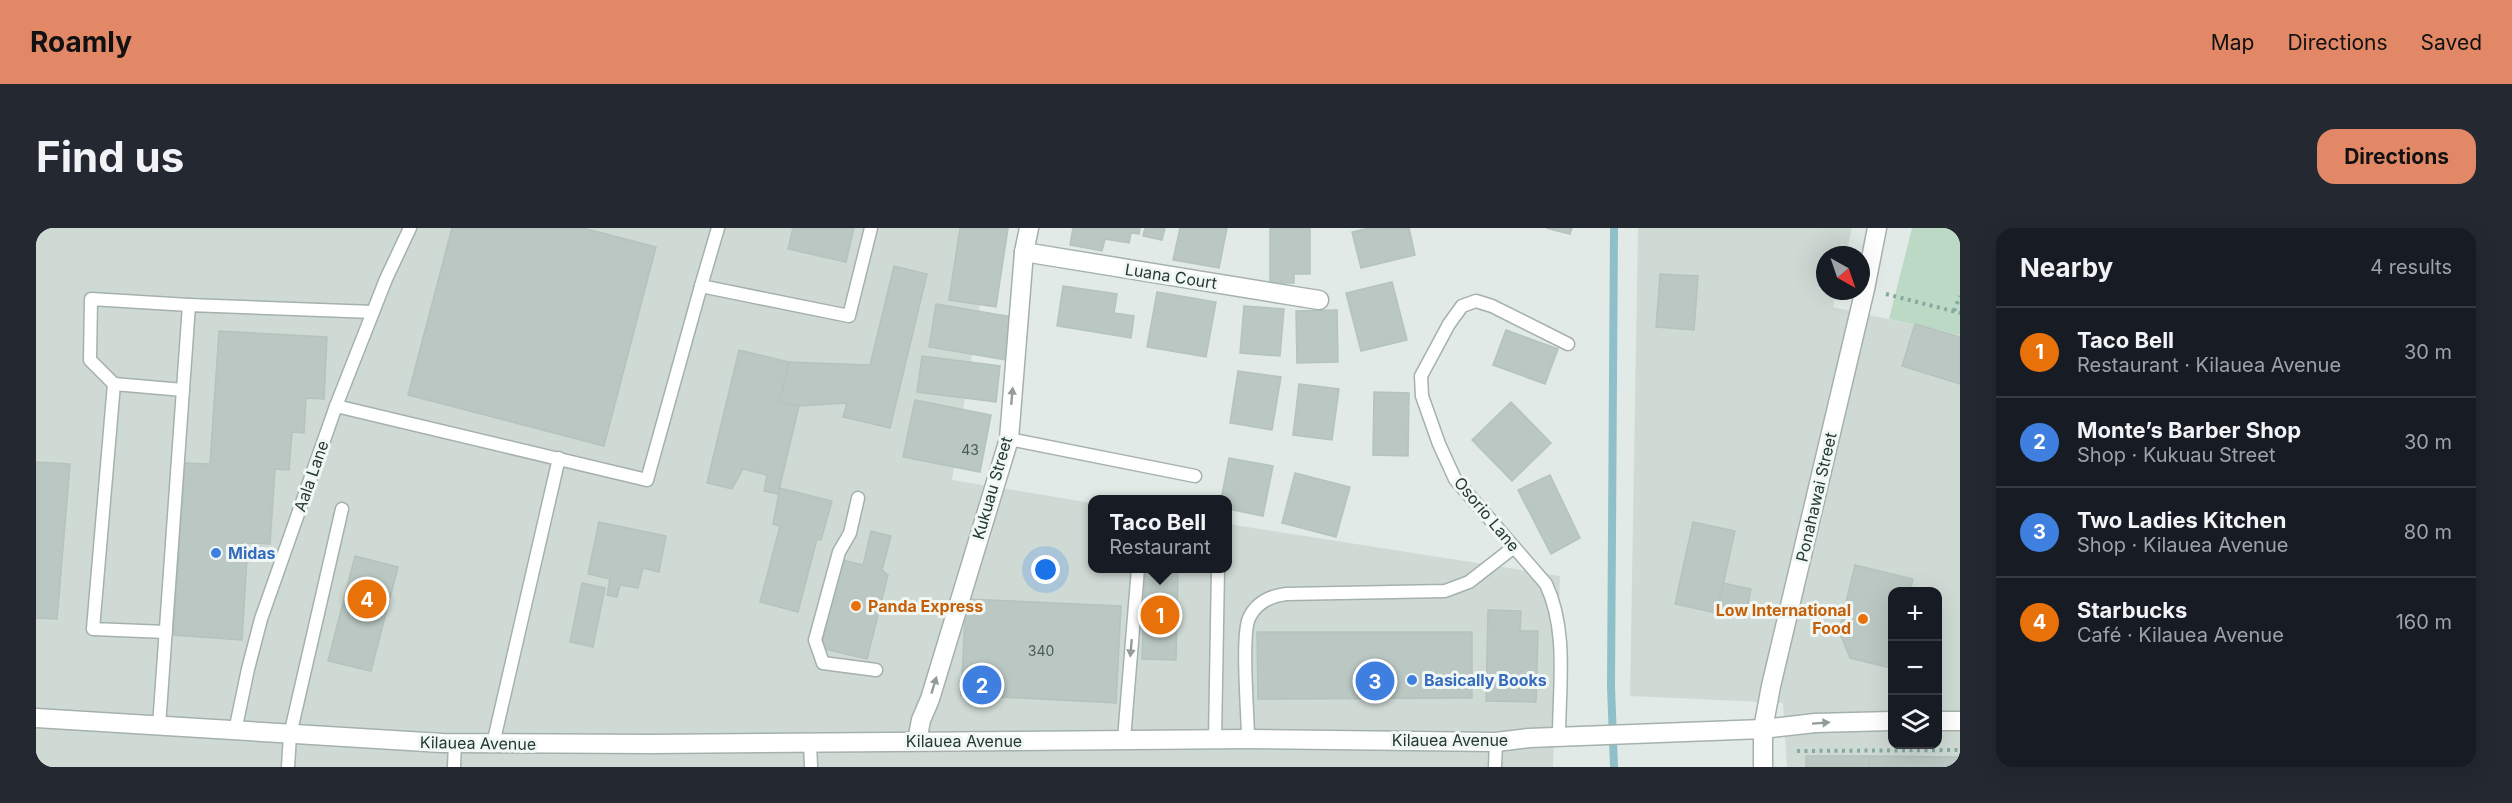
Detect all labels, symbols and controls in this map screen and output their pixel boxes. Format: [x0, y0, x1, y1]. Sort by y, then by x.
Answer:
text: Roamly [30, 25, 132, 59]
text: Map [2211, 30, 2254, 55]
text: Directions [2287, 30, 2388, 55]
text: Saved [2421, 30, 2482, 55]
button: Directions [2317, 129, 2476, 184]
text: Find us [36, 131, 184, 182]
north arrow [1816, 246, 1870, 300]
text: Nearby [2020, 252, 2113, 283]
text: 4 results [2370, 255, 2452, 279]
street label: Luana Court [1124, 259, 1218, 293]
text: Taco Bell [2077, 327, 2174, 353]
text: 1 [2035, 340, 2044, 364]
text: 30 m [2404, 340, 2452, 364]
text: Restaurant · Kilauea Avenue [2077, 353, 2341, 377]
one-way arrow [1007, 387, 1017, 406]
text: Monte’s Barber Shop [2077, 417, 2301, 443]
street label: Ponahawai Street [1791, 430, 1841, 564]
text: 2 [2033, 430, 2046, 454]
text: 30 m [2404, 430, 2452, 454]
street label: Kukuau Street [968, 434, 1016, 542]
street label: Aala Lane [289, 438, 333, 514]
house number: 43 [961, 441, 979, 458]
text: Shop · Kukuau Street [2077, 443, 2275, 467]
street label: Osorio Lane [1450, 473, 1524, 555]
popup [1088, 495, 1232, 573]
text: Two Ladies Kitchen [2077, 507, 2286, 533]
text: Taco Bell [1109, 509, 1206, 535]
text: 3 [2033, 520, 2046, 544]
text: 80 m [2404, 520, 2452, 544]
text: Shop · Kilauea Avenue [2077, 533, 2288, 557]
text: Restaurant [1109, 535, 1211, 559]
place label: Midas [228, 543, 276, 563]
marker: Midas [209, 546, 223, 560]
your location [1031, 555, 1060, 584]
pin: 4 [348, 576, 386, 622]
map controls [1888, 587, 1942, 749]
button: + [1888, 587, 1942, 641]
pin: 1 [1140, 592, 1180, 638]
place label: Panda Express [868, 596, 983, 616]
text: Starbucks [2077, 597, 2187, 623]
marker: Panda Express [849, 599, 863, 613]
place label: Low International Food [1716, 600, 1851, 638]
text: 4 [2033, 610, 2046, 634]
text: 160 m [2396, 610, 2452, 634]
marker: Low International Food [1856, 612, 1870, 626]
text: Café · Kilauea Avenue [2077, 623, 2284, 647]
one-way arrow [1126, 638, 1136, 657]
button: − [1888, 641, 1942, 695]
house number: 340 [1028, 642, 1054, 659]
pin: 3 [1356, 658, 1394, 704]
pin: 2 [962, 662, 1002, 708]
place label: Basically Books [1424, 670, 1547, 690]
marker: Basically Books [1405, 673, 1419, 687]
one-way arrow [930, 676, 939, 694]
button: layers [1888, 695, 1942, 749]
one-way arrow [1812, 718, 1831, 728]
street label: Kilauea Avenue [1392, 730, 1508, 750]
street label: Kilauea Avenue [906, 731, 1022, 751]
street label: Kilauea Avenue [420, 732, 536, 754]

